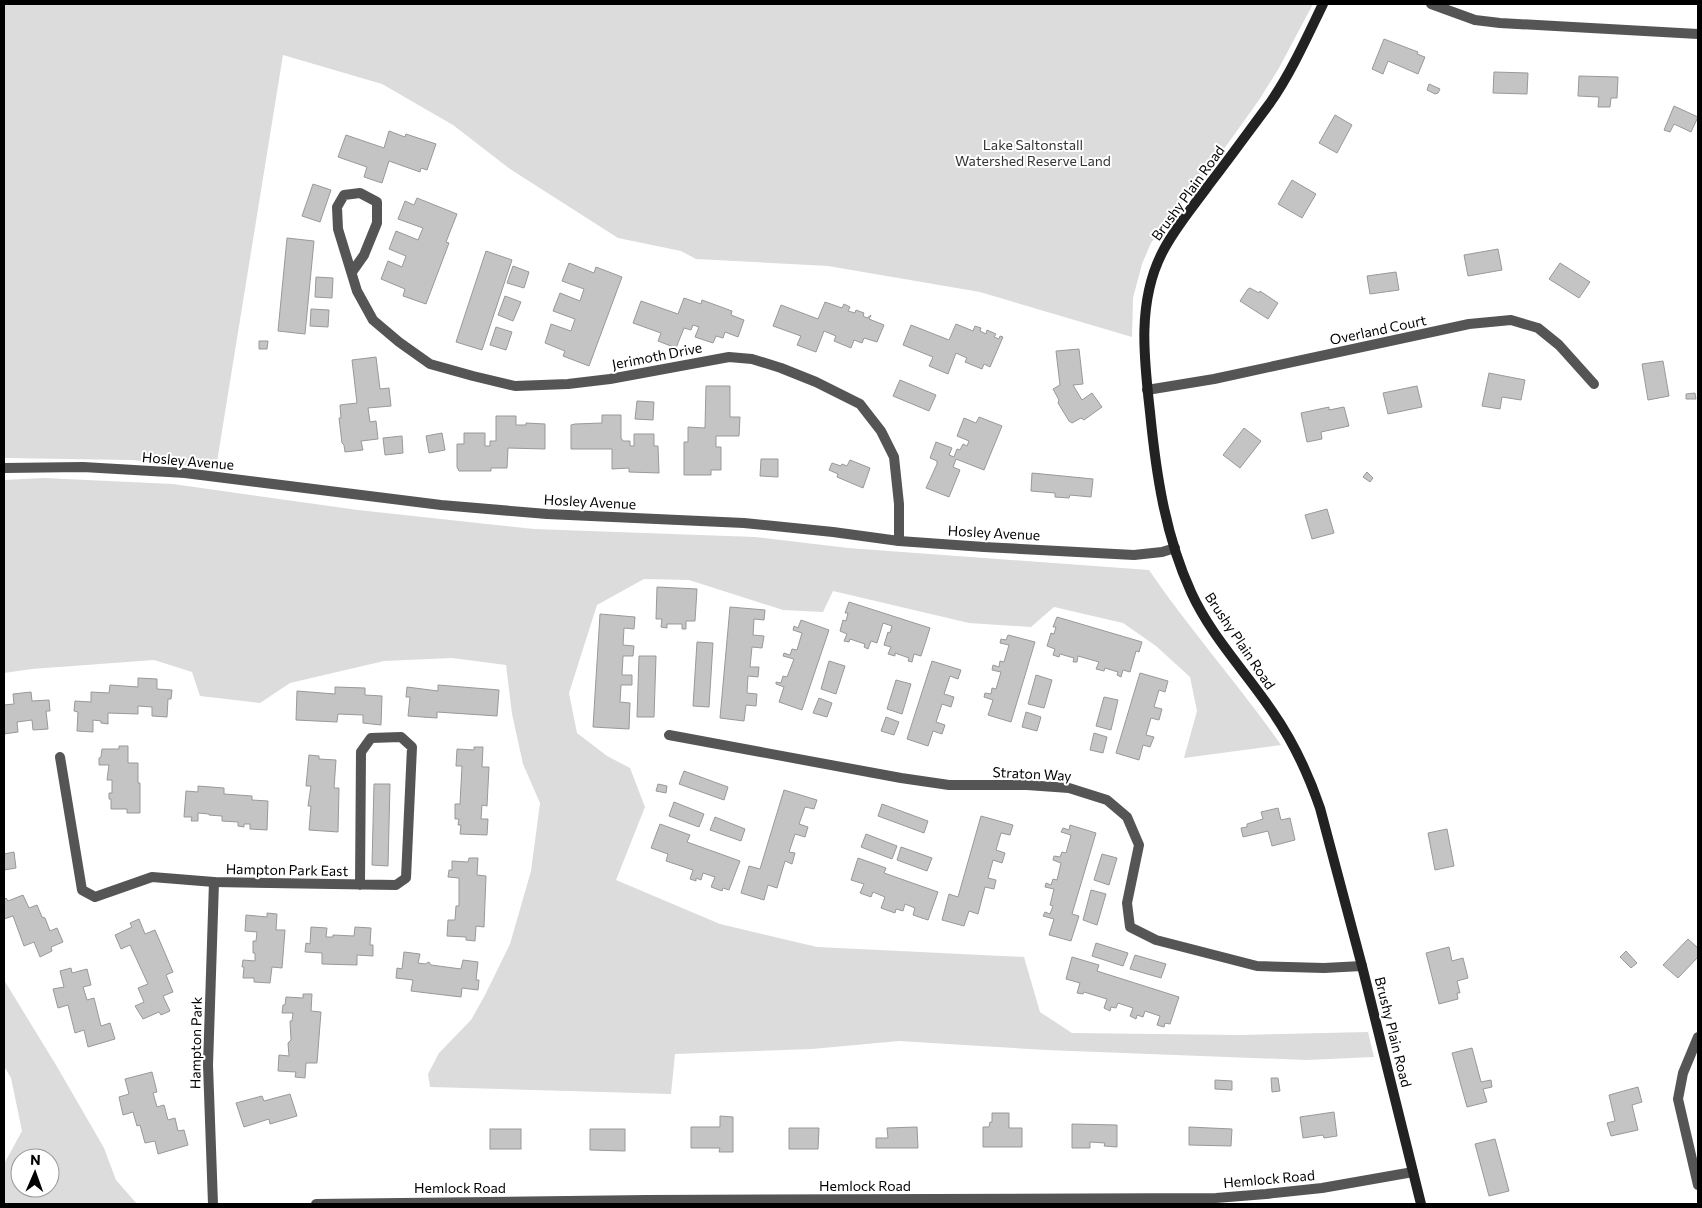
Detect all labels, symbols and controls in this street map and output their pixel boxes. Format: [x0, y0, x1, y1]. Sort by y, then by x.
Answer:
park label: Lake Saltonstall Watershed Reserve Land [955, 136, 1111, 169]
street label: Brushy Plain Road [1147, 142, 1228, 244]
street label: Overland Court [1328, 311, 1428, 348]
street label: Jerimoth Drive [610, 338, 703, 373]
street label: Hosley Avenue [141, 448, 235, 473]
street label: Hosley Avenue [543, 491, 637, 512]
street label: Hosley Avenue [947, 522, 1041, 543]
street label: Brushy Plain Road [1202, 589, 1279, 692]
street label: Straton Way [992, 763, 1072, 784]
street label: Hampton Park East [226, 860, 349, 879]
street label: Brushy Plain Road [1372, 975, 1415, 1089]
street label: Hampton Park [186, 996, 205, 1089]
north arrow [10, 1148, 60, 1198]
text: N [30, 1151, 41, 1168]
street label: Hemlock Road [1222, 1166, 1315, 1191]
street label: Hemlock Road [819, 1177, 911, 1194]
street label: Hemlock Road [414, 1179, 506, 1196]

